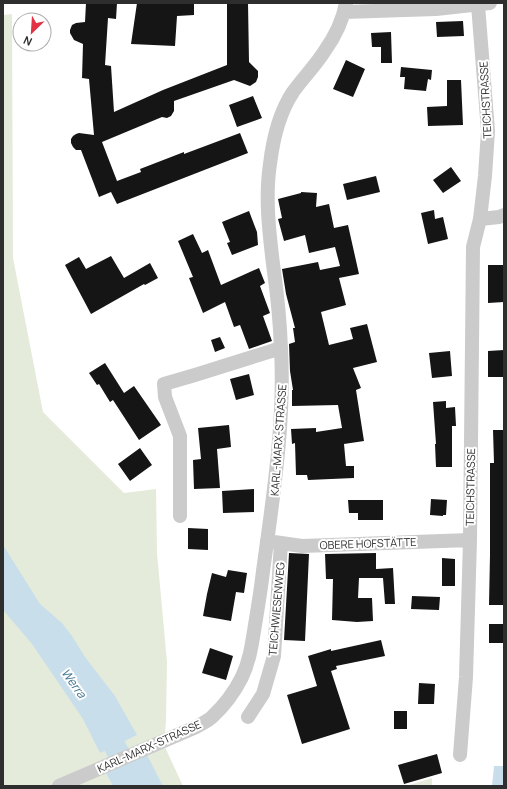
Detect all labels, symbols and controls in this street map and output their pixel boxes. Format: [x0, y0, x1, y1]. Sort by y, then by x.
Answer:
north arrow [12, 12, 52, 52]
text: N [21, 33, 34, 50]
street label: TEICHSTRASSE [475, 61, 495, 139]
street label: KARL-MARX-STRASSE [267, 384, 289, 496]
street label: TEICHSTRASSE [462, 448, 478, 526]
street label: OBERE HOFSTÄTTE [319, 534, 417, 552]
street label: TEICHWIESENWEG [264, 561, 288, 657]
water label: Werra [58, 665, 91, 702]
street label: KARL-MARX-STRASSE [95, 716, 203, 776]

